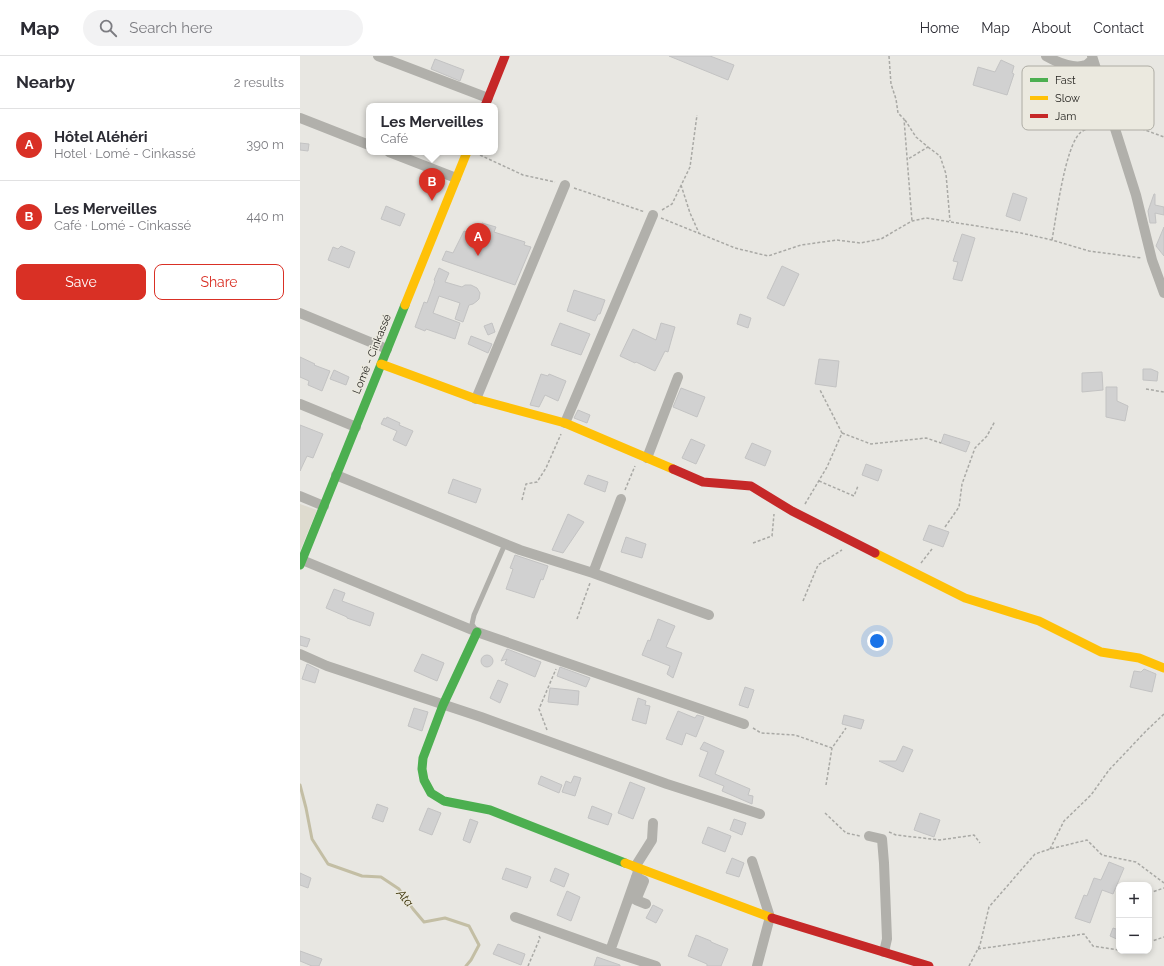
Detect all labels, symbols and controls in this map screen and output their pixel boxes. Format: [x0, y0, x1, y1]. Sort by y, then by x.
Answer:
search box [83, 10, 363, 46]
text: Map [20, 17, 59, 39]
icon: search [97, 17, 119, 39]
text: Search here [129, 19, 213, 37]
text: Home [920, 20, 959, 36]
text: Map [981, 20, 1010, 36]
text: About [1032, 20, 1071, 36]
text: Contact [1093, 20, 1144, 36]
legend [1022, 66, 1154, 130]
text: Nearby [16, 72, 75, 92]
text: Fast [1055, 74, 1076, 87]
text: 2 results [234, 75, 284, 90]
text: Slow [1055, 92, 1080, 105]
popup [366, 103, 498, 155]
text: Jam [1055, 110, 1076, 123]
text: Les Merveilles [380, 113, 484, 131]
text: Hôtel Aléhéri [54, 128, 148, 146]
text: Café [380, 131, 408, 146]
text: A [25, 137, 33, 152]
text: 390 m [246, 137, 284, 152]
text: Hotel · Lomé - Cinkassé [54, 146, 196, 161]
pin: B [419, 168, 445, 201]
text: Les Merveilles [54, 200, 157, 218]
text: B [25, 209, 33, 224]
text: 440 m [247, 209, 284, 224]
text: Café · Lomé - Cinkassé [54, 218, 191, 233]
pin: A [465, 223, 491, 256]
button: Save [16, 264, 146, 300]
button: Share [154, 264, 284, 300]
street label: Lomé - Cinkassé [350, 312, 394, 396]
your location [867, 631, 887, 651]
map controls [1116, 882, 1152, 954]
button: + [1116, 882, 1152, 918]
water label: Ata [393, 886, 416, 910]
button: − [1116, 918, 1152, 954]

